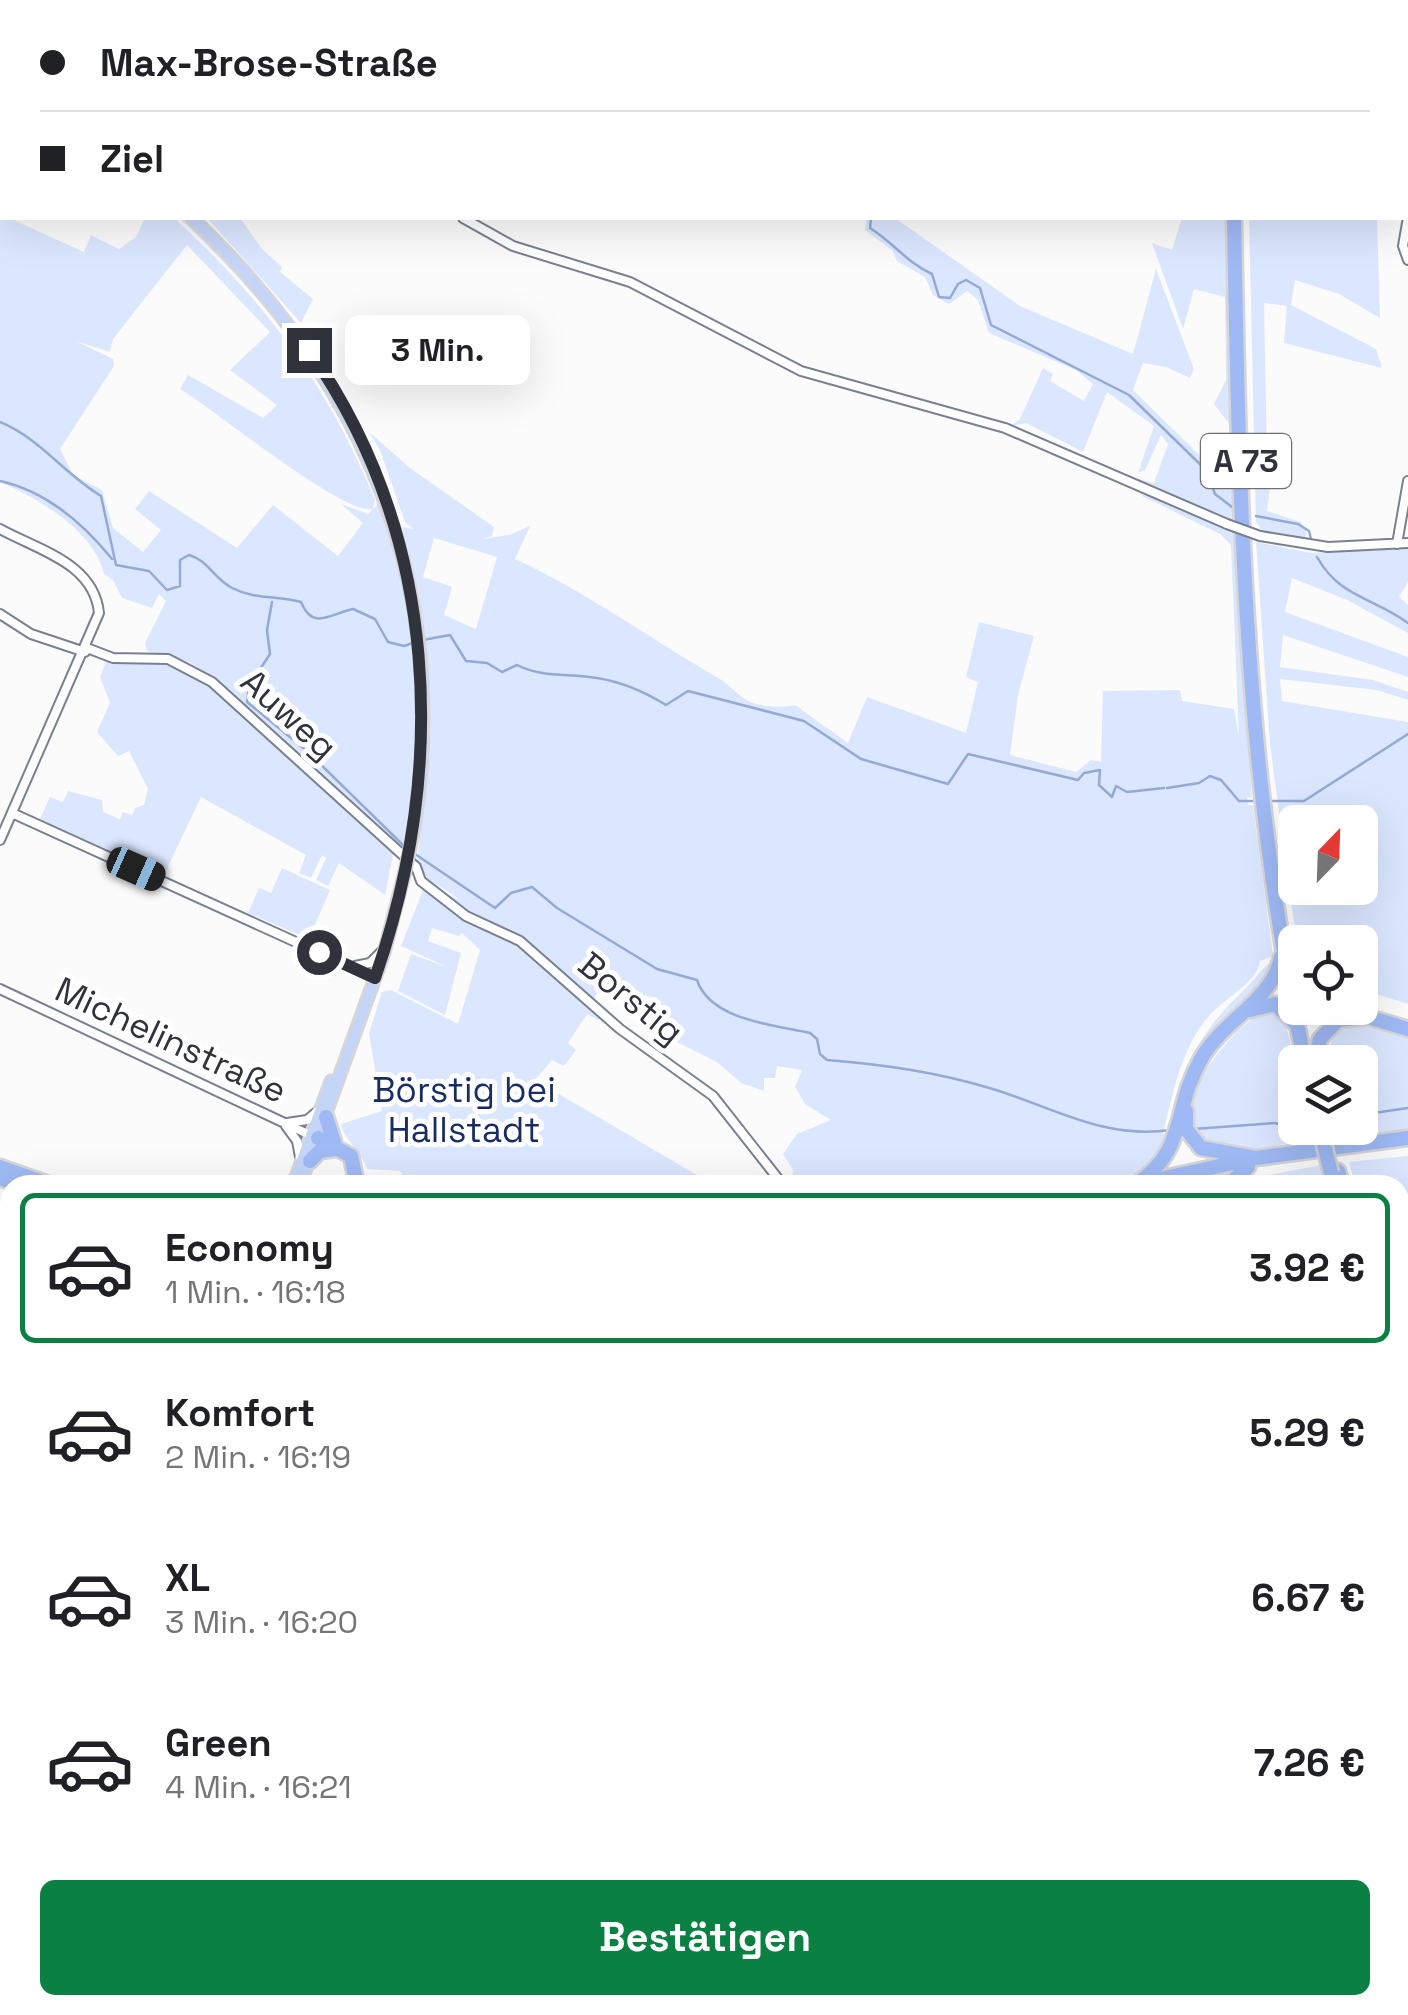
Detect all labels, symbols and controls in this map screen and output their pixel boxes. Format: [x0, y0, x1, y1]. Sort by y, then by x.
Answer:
text: Max-Brose-Straße [100, 39, 438, 87]
text: Ziel [100, 135, 164, 183]
callout: 3 Min. [344, 315, 529, 385]
route end [287, 328, 332, 373]
text: 3 Min. [391, 330, 484, 370]
road number: A 73 [1201, 434, 1291, 488]
street label: Auweg [232, 659, 346, 769]
north arrow [1278, 805, 1378, 905]
map controls [1278, 805, 1378, 1145]
car [102, 843, 170, 895]
button: locate [1278, 925, 1378, 1025]
route start [297, 930, 342, 975]
street label: Borstig [569, 942, 693, 1054]
street label: Michelinstraße [48, 967, 294, 1113]
button: layers [1278, 1045, 1378, 1145]
park label: Börstig bei Hallstadt [372, 1068, 556, 1152]
icon: car [45, 1223, 135, 1313]
text: Economy [165, 1224, 334, 1272]
text: 3.92 € [1249, 1244, 1365, 1292]
text: 1 Min. · 16:18 [165, 1272, 346, 1312]
icon: car [45, 1388, 135, 1478]
text: Komfort [165, 1389, 315, 1437]
text: 5.29 € [1250, 1409, 1365, 1457]
text: 2 Min. · 16:19 [165, 1437, 351, 1477]
icon: car [45, 1553, 135, 1643]
text: XL [165, 1554, 210, 1602]
text: 6.67 € [1251, 1574, 1365, 1622]
text: 3 Min. · 16:20 [165, 1602, 358, 1642]
icon: car [45, 1718, 135, 1808]
text: Green [165, 1719, 272, 1767]
text: 7.26 € [1254, 1739, 1365, 1787]
text: 4 Min. · 16:21 [165, 1767, 352, 1807]
button: Bestätigen [40, 1880, 1370, 1995]

